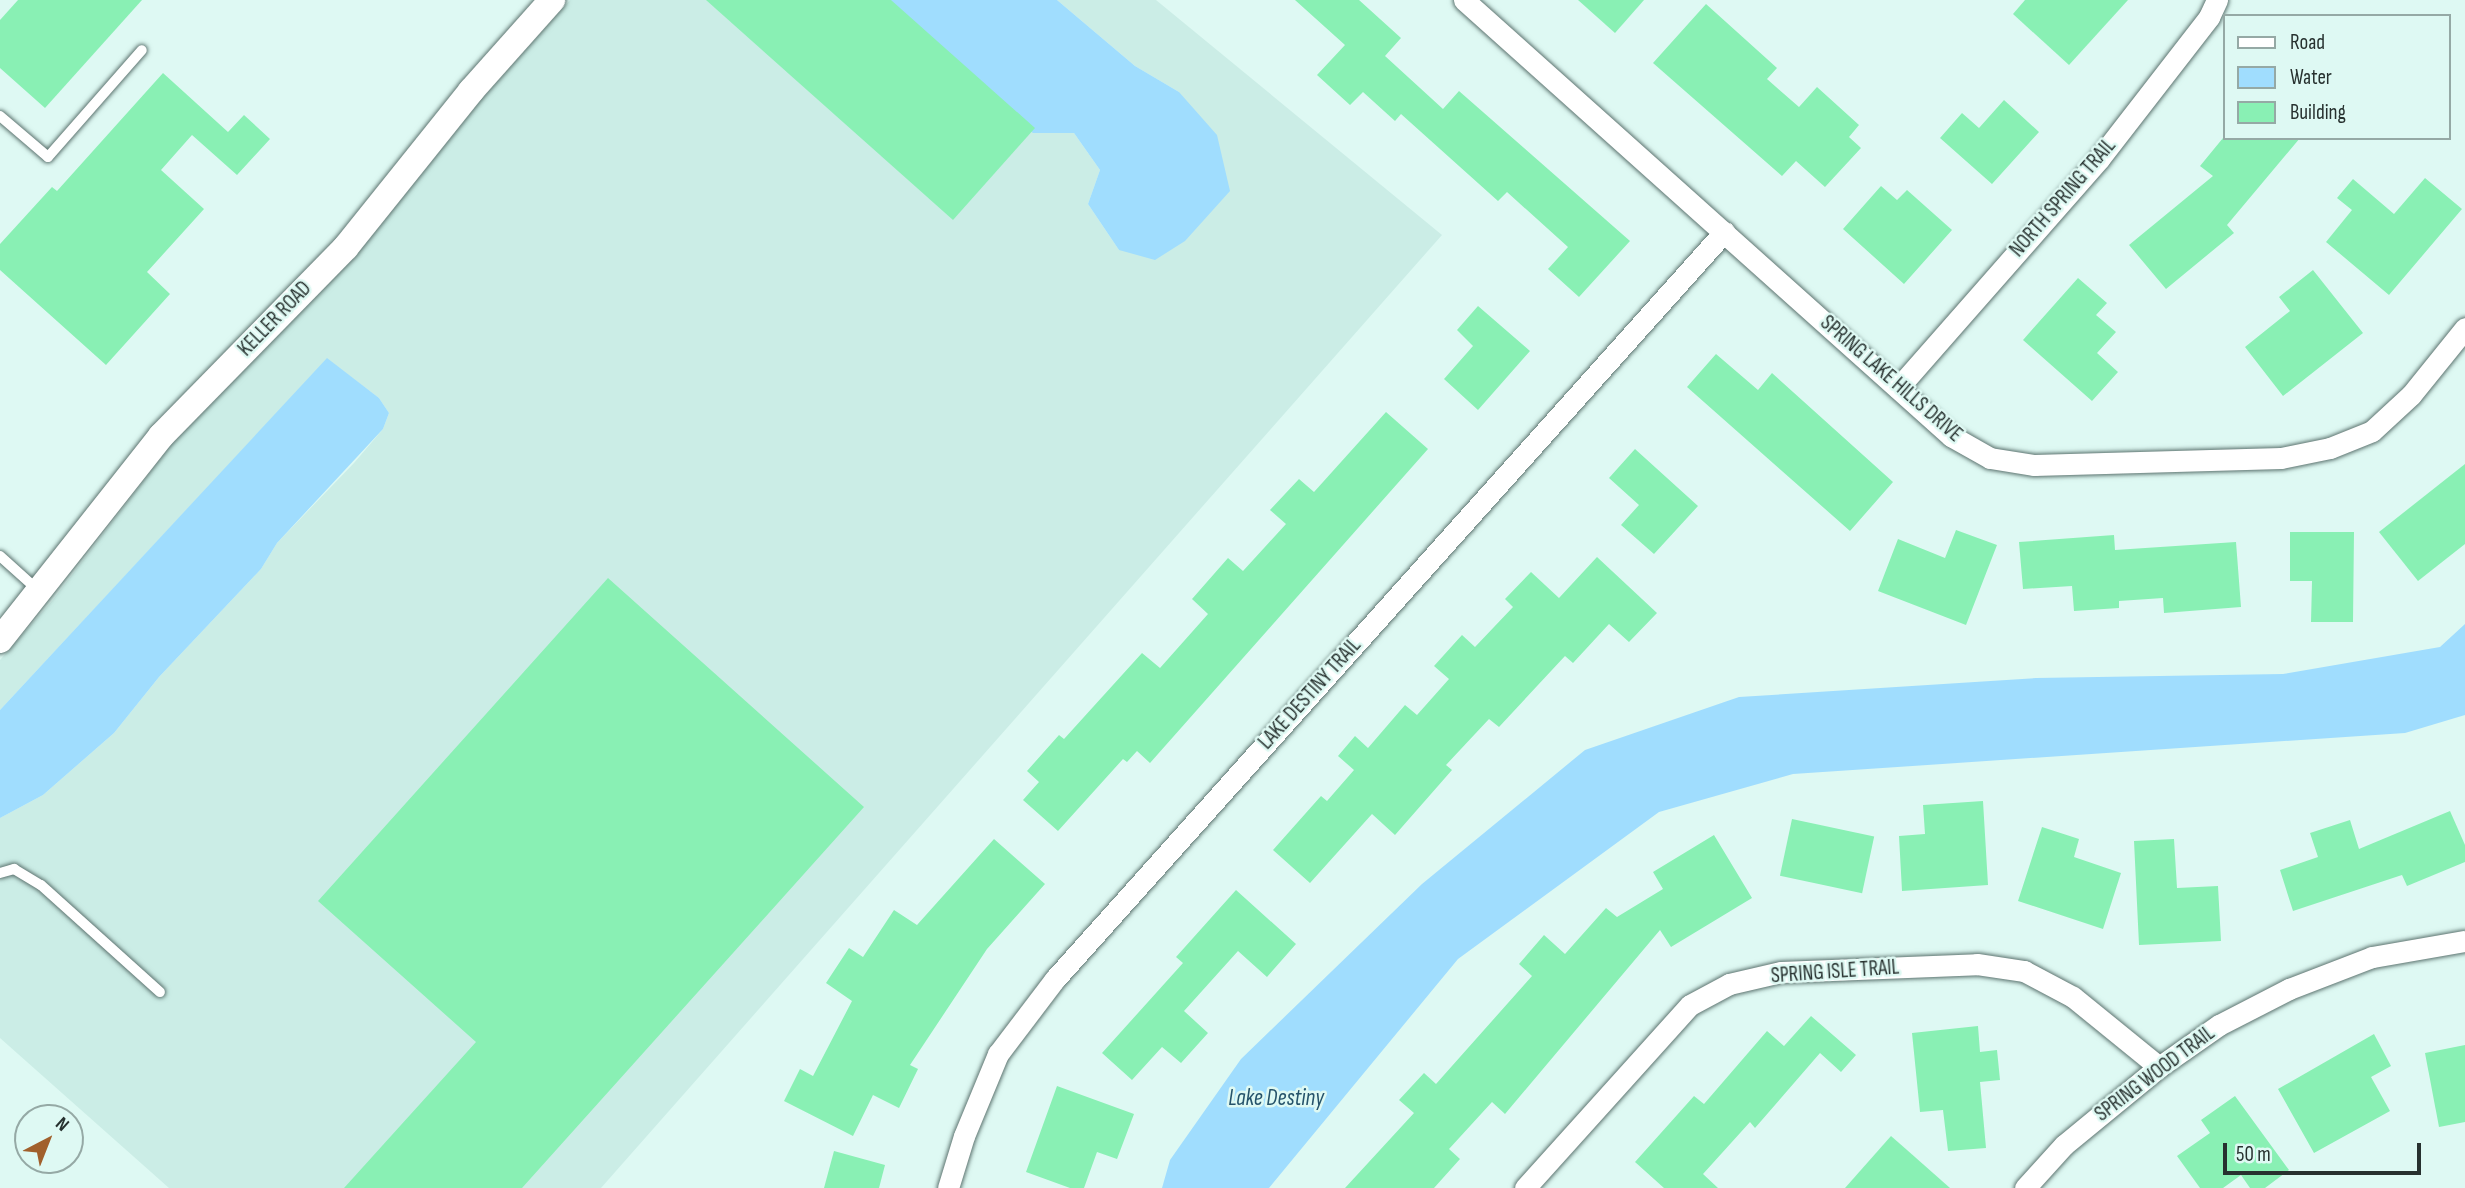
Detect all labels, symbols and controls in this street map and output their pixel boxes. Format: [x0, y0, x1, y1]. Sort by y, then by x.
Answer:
legend [2224, 14, 2451, 140]
text: Road [2290, 30, 2325, 55]
text: Water [2290, 65, 2332, 90]
text: Building [2290, 100, 2346, 125]
street label: NORTH SPRING TRAIL [2005, 134, 2121, 262]
street label: KELLER ROAD [233, 276, 317, 362]
street label: SPRING LAKE HILLS DRIVE [1815, 311, 1967, 447]
street label: LAKE DESTINY TRAIL [1254, 633, 1366, 755]
street label: SPRING ISLE TRAIL [1770, 955, 1900, 989]
street label: SPRING WOOD TRAIL [2090, 1021, 2220, 1127]
water label: Lake Destiny [1228, 1084, 1324, 1112]
north arrow [14, 1104, 84, 1174]
text: N [51, 1113, 74, 1136]
scale bar [2227, 1128, 2425, 1172]
text: 50 m [2236, 1142, 2271, 1167]

